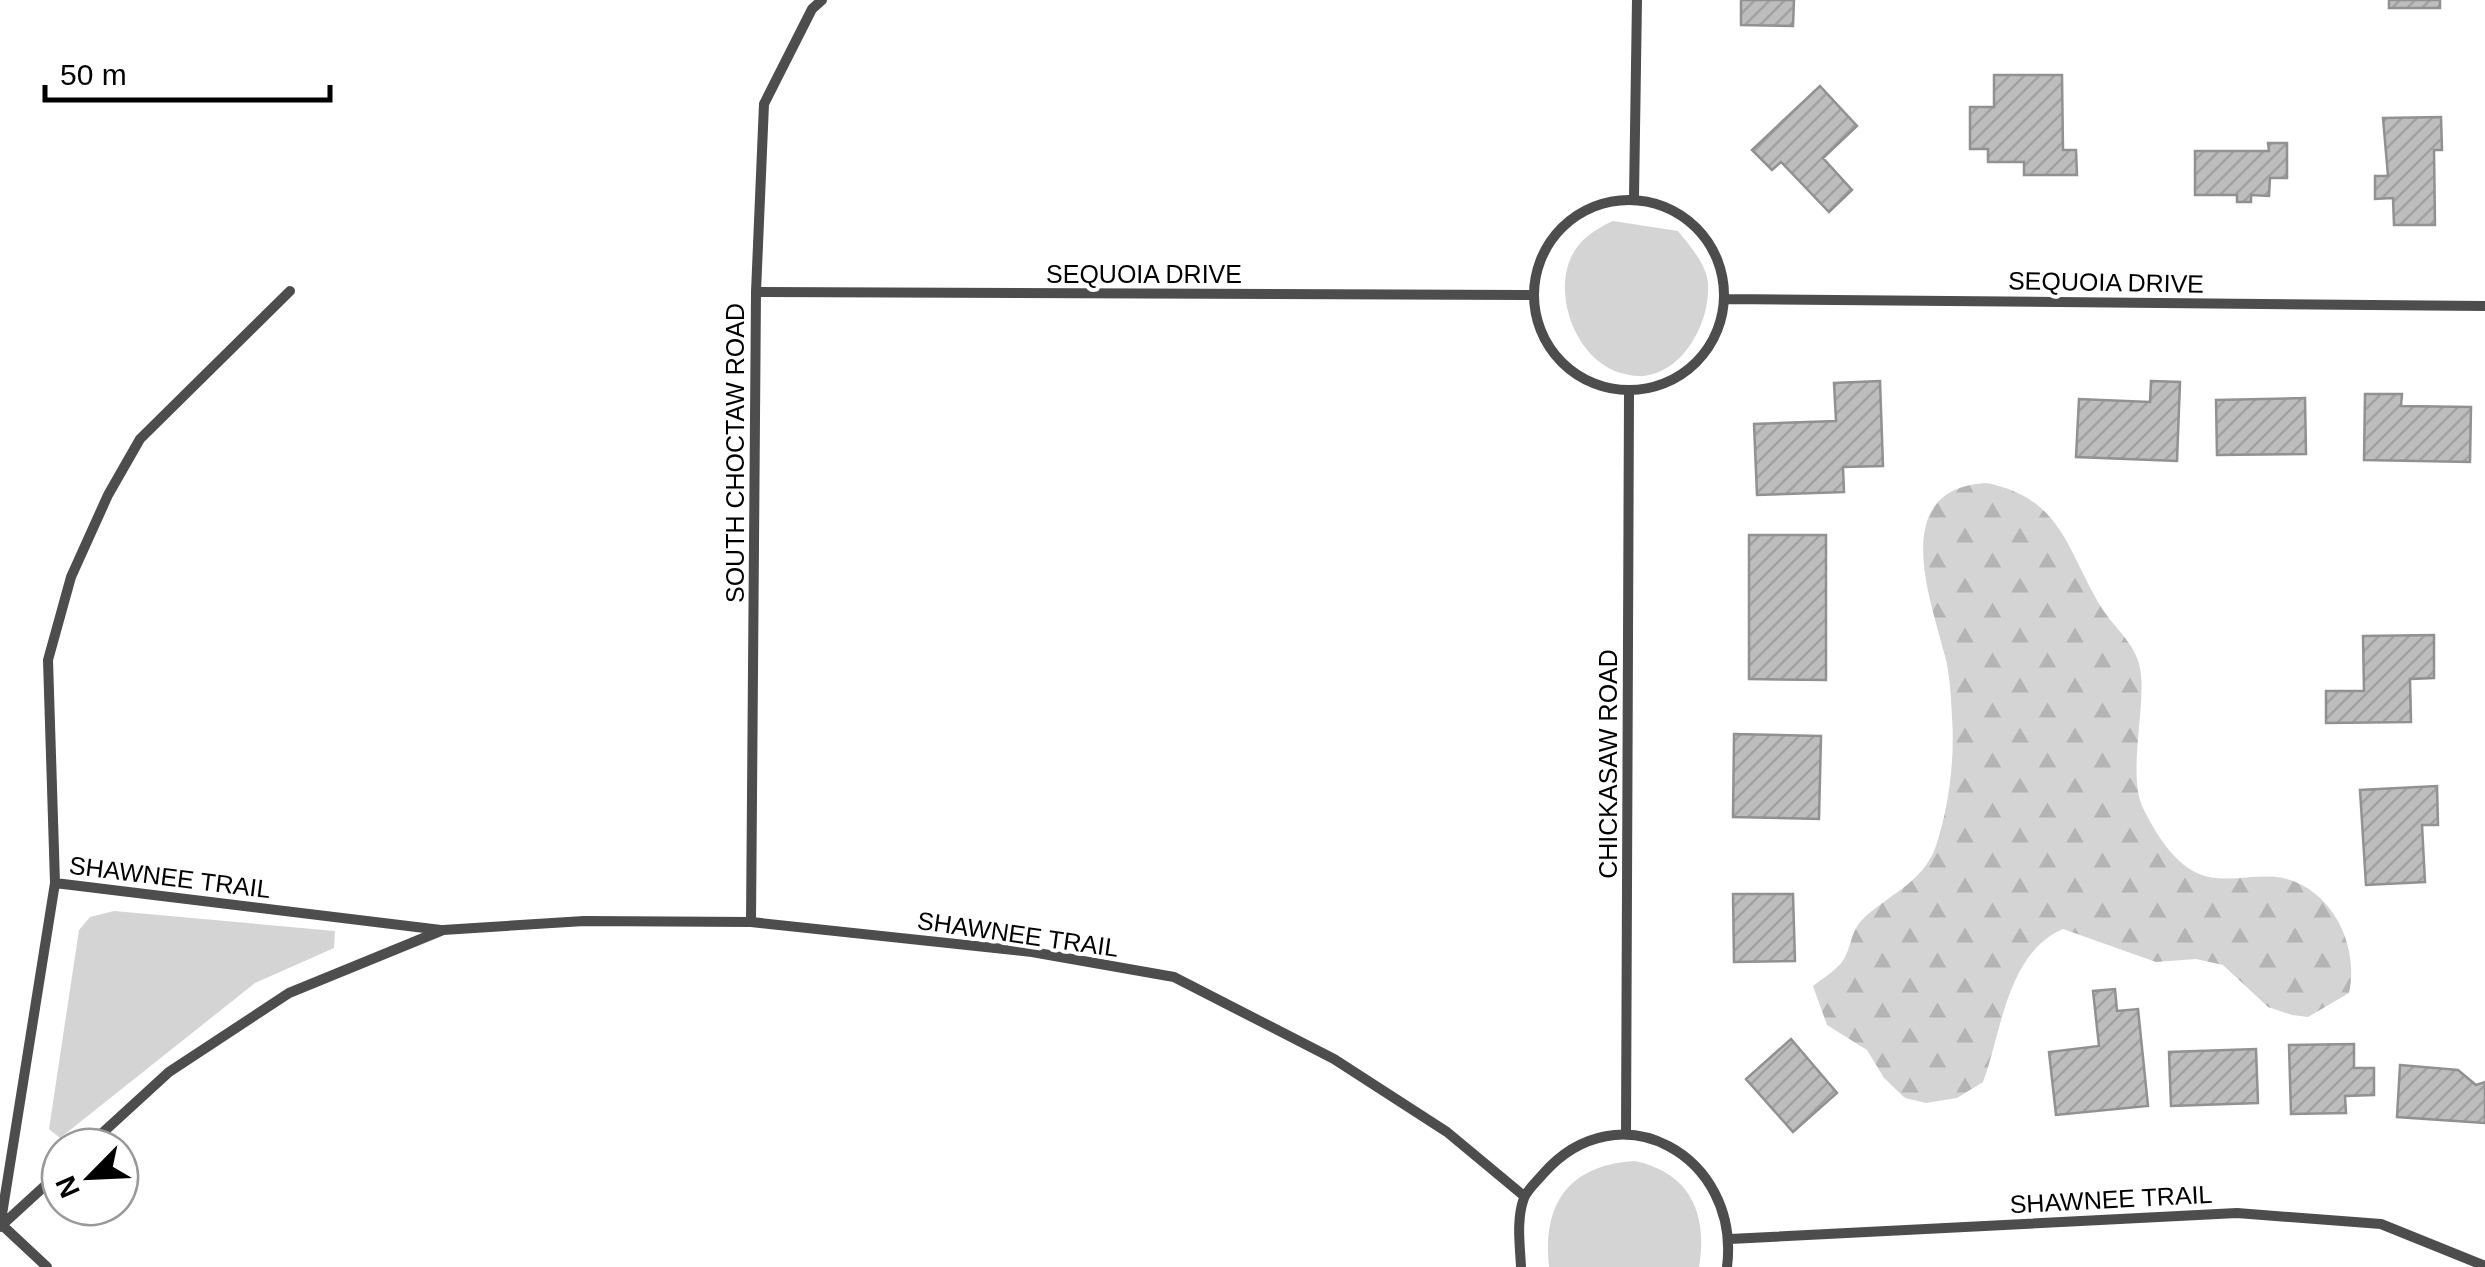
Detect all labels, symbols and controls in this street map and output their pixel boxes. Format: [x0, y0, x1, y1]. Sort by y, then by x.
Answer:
scale bar [45, 40, 330, 102]
text: 50 m [60, 58, 127, 91]
street label: SEQUOIA DRIVE [1046, 260, 1242, 288]
street label: SEQUOIA DRIVE [2008, 266, 2204, 298]
street label: SOUTH CHOCTAW ROAD [721, 303, 749, 603]
street label: CHICKASAW ROAD [1594, 649, 1622, 879]
street label: SHAWNEE TRAIL [68, 851, 272, 903]
street label: SHAWNEE TRAIL [916, 906, 1120, 962]
north arrow [40, 1127, 140, 1227]
text: N [49, 1171, 86, 1203]
street label: SHAWNEE TRAIL [2009, 1180, 2213, 1218]

